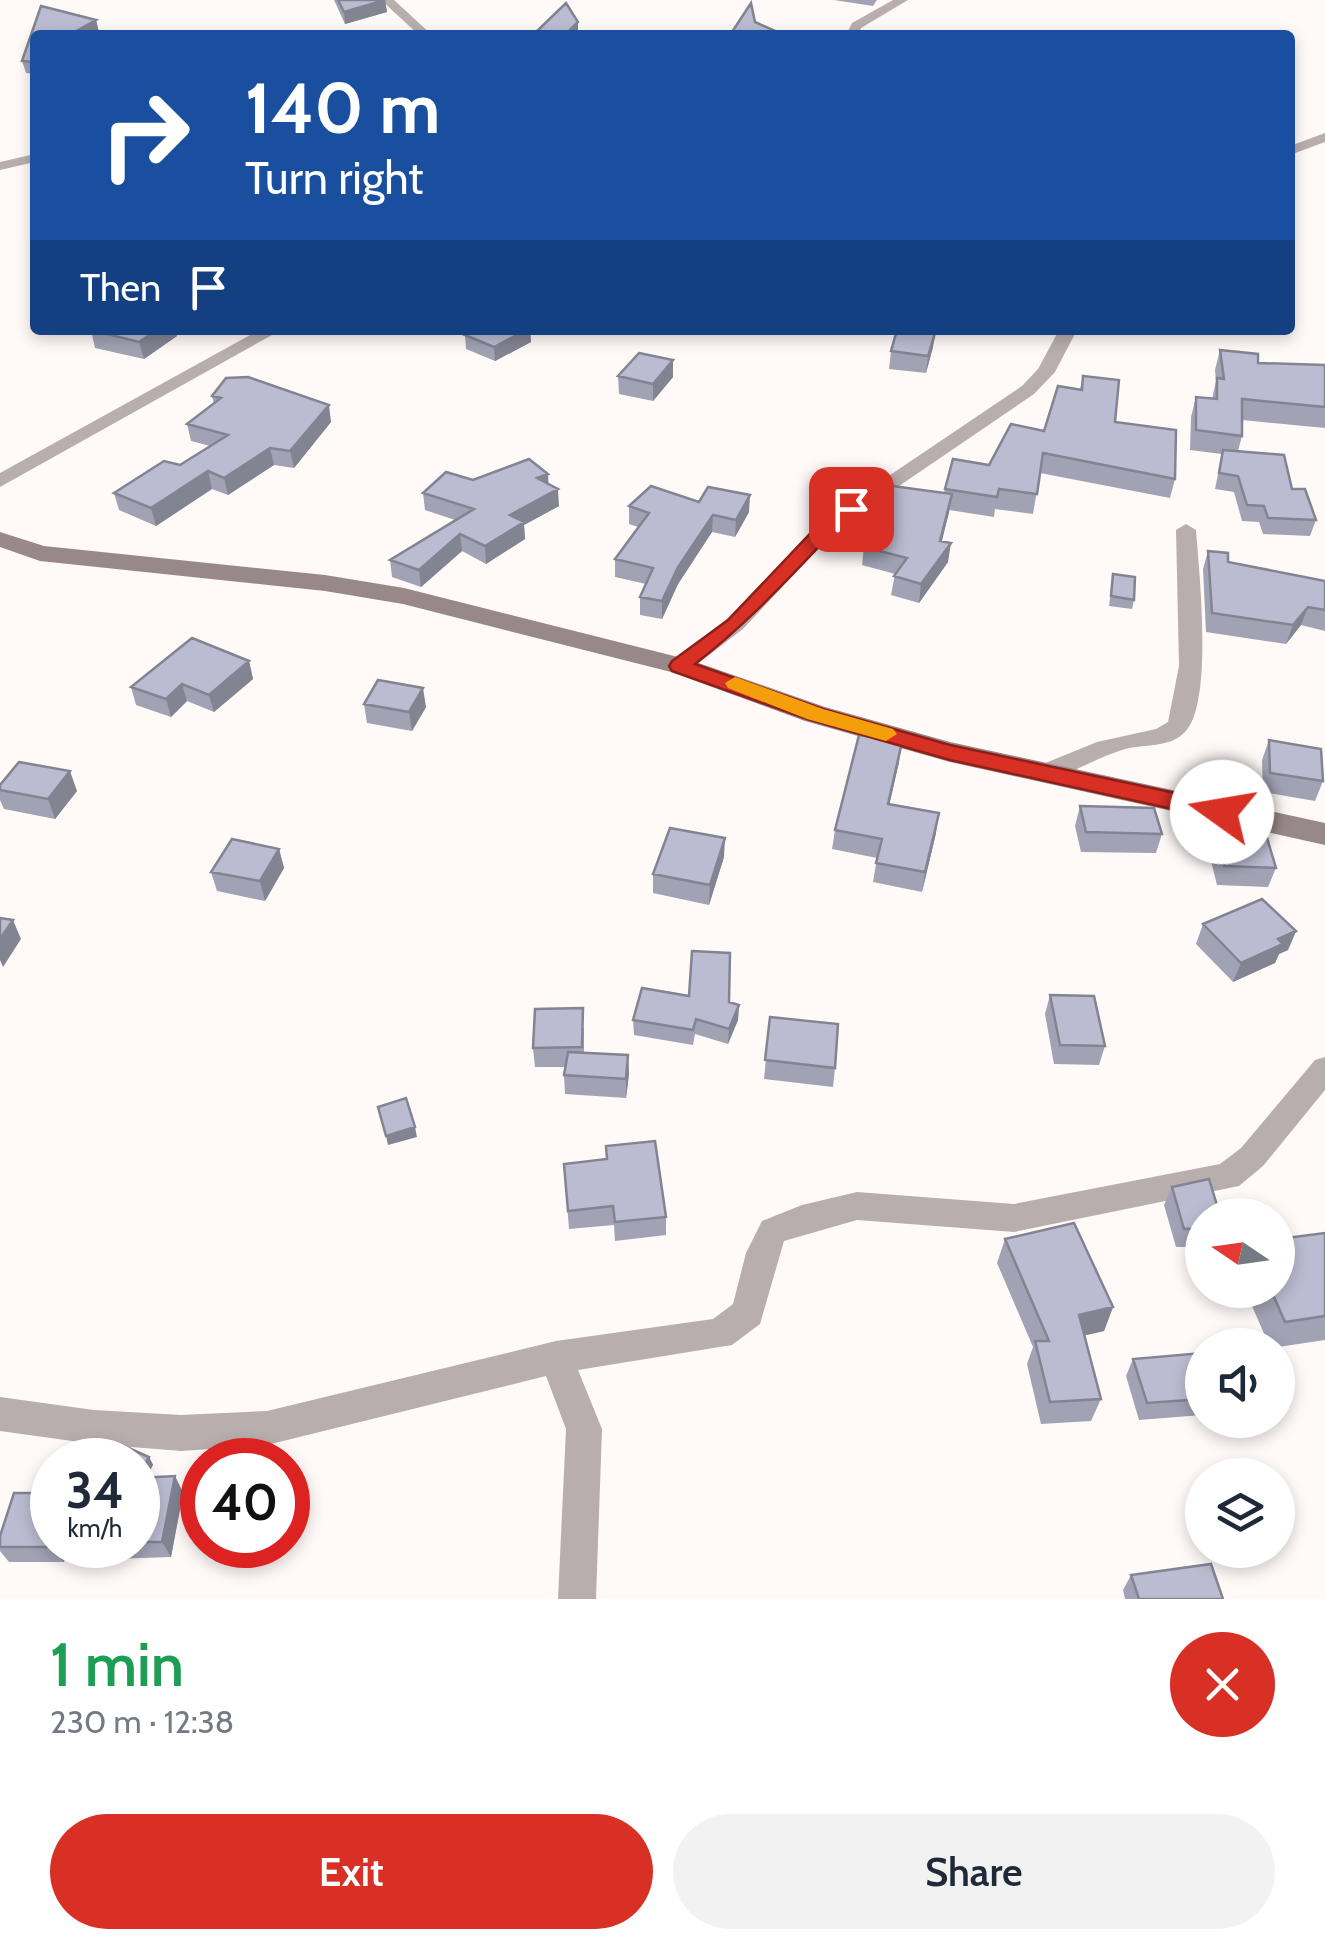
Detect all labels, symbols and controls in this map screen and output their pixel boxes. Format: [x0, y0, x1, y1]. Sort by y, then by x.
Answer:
text: 140 m [245, 65, 440, 151]
icon: right [80, 70, 210, 200]
text: Turn right [245, 151, 424, 205]
icon: arrive [181, 260, 236, 315]
text: Then [80, 264, 161, 311]
pin [809, 467, 894, 552]
icon: arrive [824, 482, 879, 537]
position arrow [1170, 760, 1274, 864]
north arrow [1185, 1198, 1295, 1308]
map controls [1185, 1198, 1295, 1568]
button: sound [1185, 1328, 1295, 1438]
speed limit sign: 40 [180, 1438, 310, 1568]
button: layers [1185, 1458, 1295, 1568]
text: 34 [66, 1460, 124, 1521]
text: km/h [68, 1513, 122, 1543]
text: 1 min [50, 1628, 184, 1701]
button: close [1170, 1632, 1275, 1737]
text: 230 m · 12:38 [50, 1702, 234, 1741]
button: Exit [50, 1814, 653, 1929]
button: Share [673, 1814, 1275, 1929]

